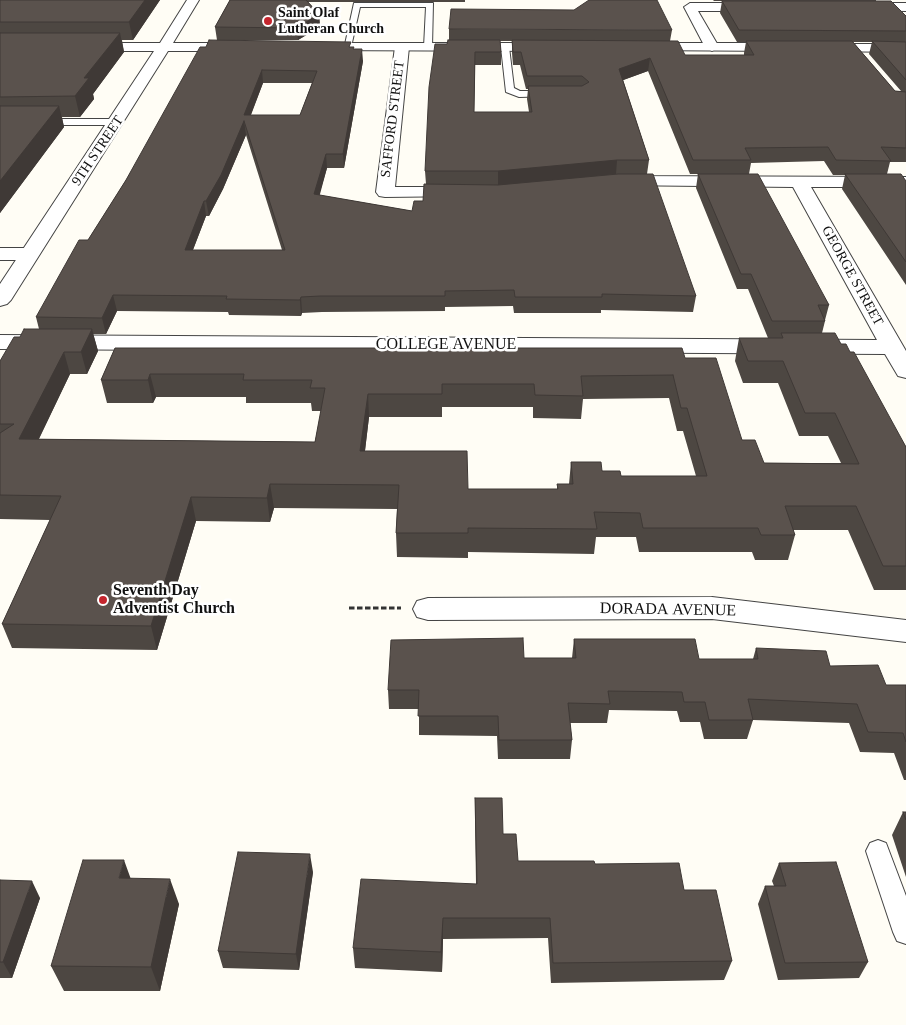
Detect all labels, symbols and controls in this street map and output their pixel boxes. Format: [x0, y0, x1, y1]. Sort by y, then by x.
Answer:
place label: Saint Olaf Lutheran Church [278, 5, 384, 38]
marker: Saint Olaf Lutheran Church [262, 15, 274, 27]
street label: SAFFORD STREET [377, 59, 409, 179]
street label: 9TH STREET [69, 113, 127, 189]
street label: GEORGE STREET [818, 223, 886, 329]
street label: COLLEGE AVENUE [376, 335, 516, 355]
place label: Seventh Day Adventist Church [113, 581, 235, 619]
marker: Seventh Day Adventist Church [97, 594, 109, 606]
street label: DORADA AVENUE [600, 599, 736, 621]

